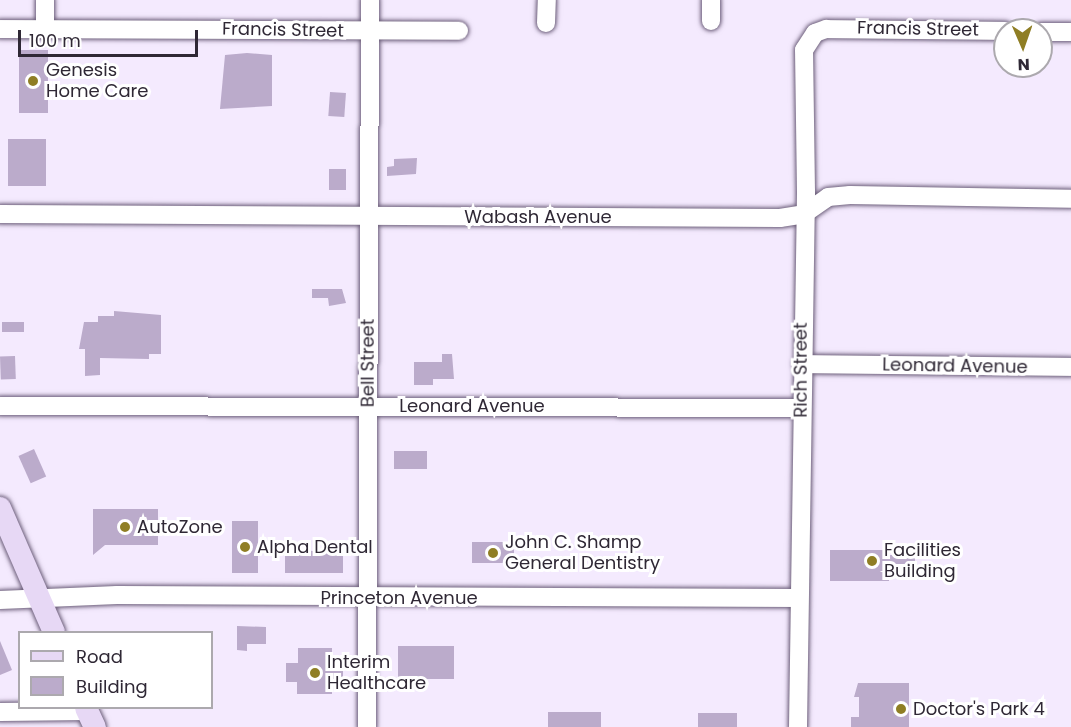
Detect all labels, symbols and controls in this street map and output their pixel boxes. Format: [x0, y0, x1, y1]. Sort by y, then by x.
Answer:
street label: Francis Street [857, 17, 979, 41]
scale bar [21, 18, 201, 56]
street label: Francis Street [222, 18, 344, 42]
north arrow [993, 18, 1053, 78]
text: 100 m [29, 28, 81, 53]
text: N [1017, 53, 1030, 76]
place label: Genesis Home Care [46, 60, 148, 103]
marker: Genesis Home Care [24, 72, 42, 90]
street label: Wabash Avenue [464, 206, 612, 228]
street label: Bell Street [357, 319, 379, 407]
street label: Rich Street [790, 322, 812, 418]
street label: Leonard Avenue [882, 354, 1028, 378]
street label: Leonard Avenue [399, 395, 545, 417]
place label: AutoZone [137, 516, 223, 538]
marker: AutoZone [118, 520, 132, 534]
place label: John C. Shamp General Dentistry [505, 532, 660, 574]
place label: Alpha Dental [257, 536, 373, 558]
marker: Alpha Dental [238, 540, 252, 554]
place label: Facilities Building [884, 540, 961, 582]
marker: John C. Shamp General Dentistry [486, 546, 500, 560]
marker: Facilities Building [865, 554, 879, 568]
street label: Princeton Avenue [320, 587, 478, 609]
legend [18, 631, 213, 709]
text: Road [76, 644, 123, 669]
place label: Interim Healthcare [327, 652, 426, 694]
marker: Interim Healthcare [308, 666, 322, 680]
text: Building [76, 674, 148, 699]
place label: Doctor's Park 4 [913, 698, 1045, 720]
marker: Doctor's Park 4 [894, 702, 908, 716]

